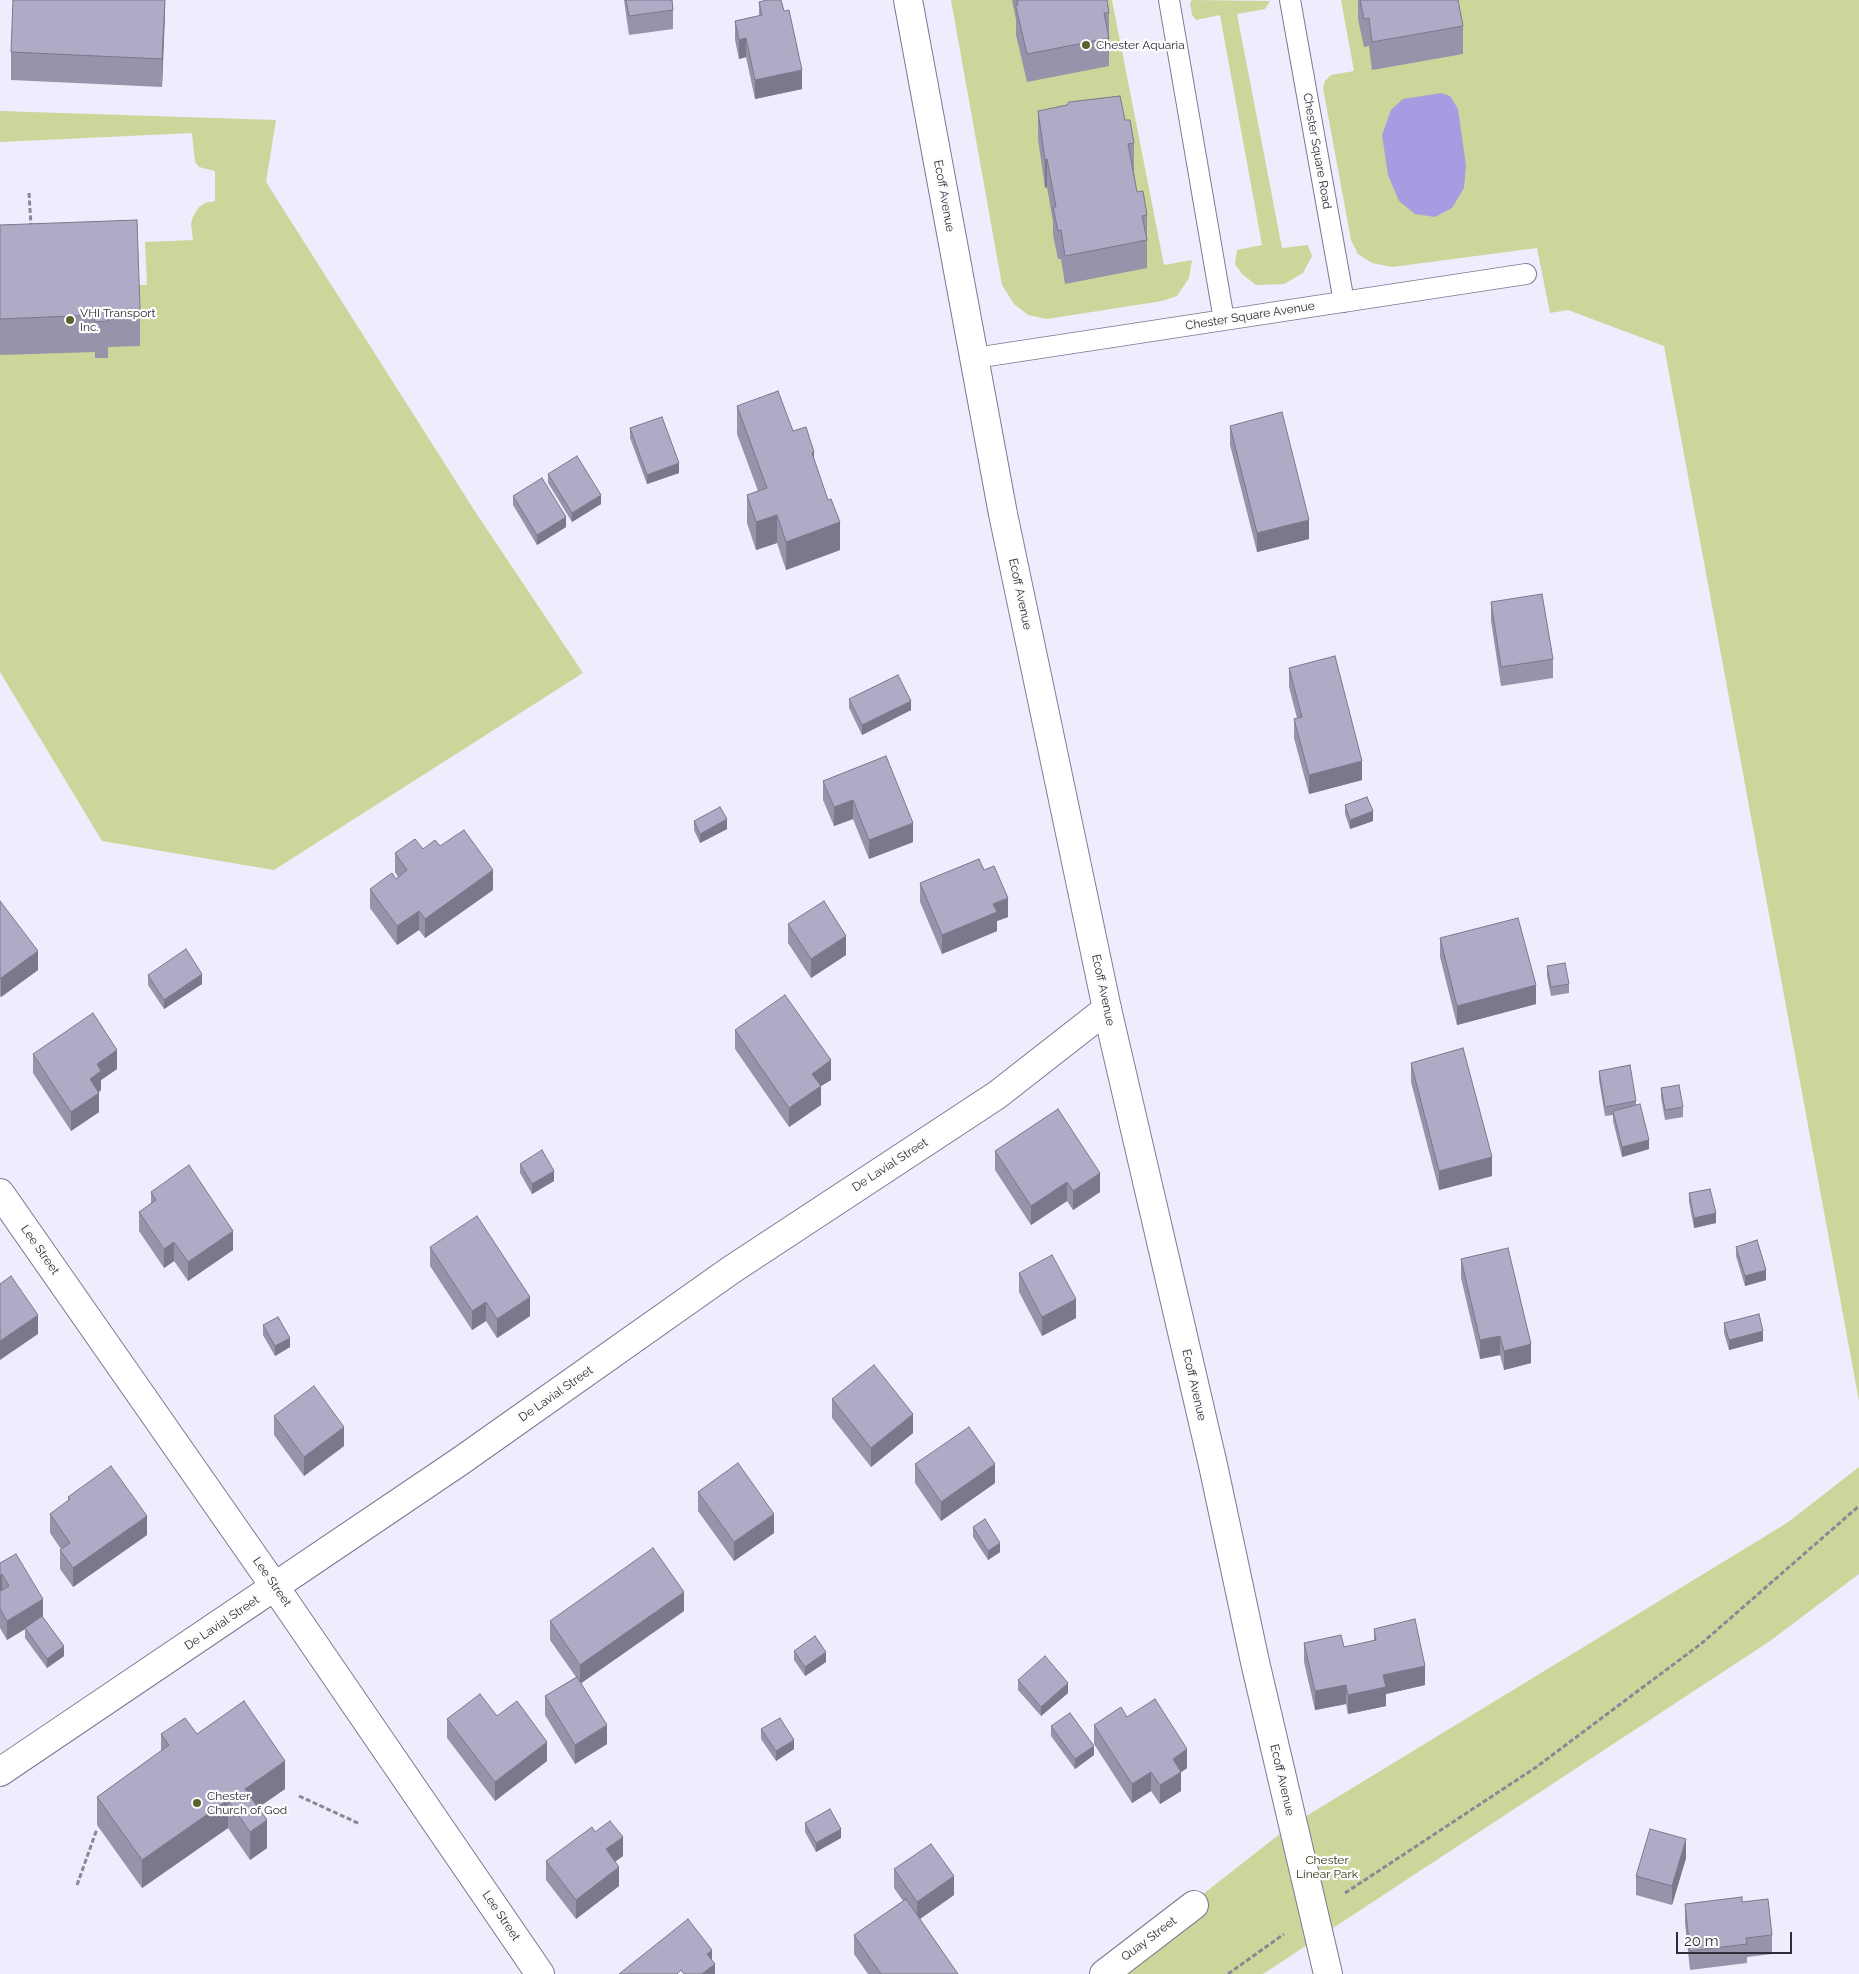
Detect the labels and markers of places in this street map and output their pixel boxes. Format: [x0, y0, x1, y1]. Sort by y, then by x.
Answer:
place label: Chester Aquaria [1096, 38, 1185, 52]
marker: Chester Aquaria [1080, 39, 1092, 51]
place label: VHI Transport Inc. [80, 306, 156, 334]
marker: VHI Transport Inc. [64, 314, 76, 326]
place label: Chester Church of God [207, 1789, 287, 1817]
marker: Chester Church of God [191, 1797, 203, 1809]

